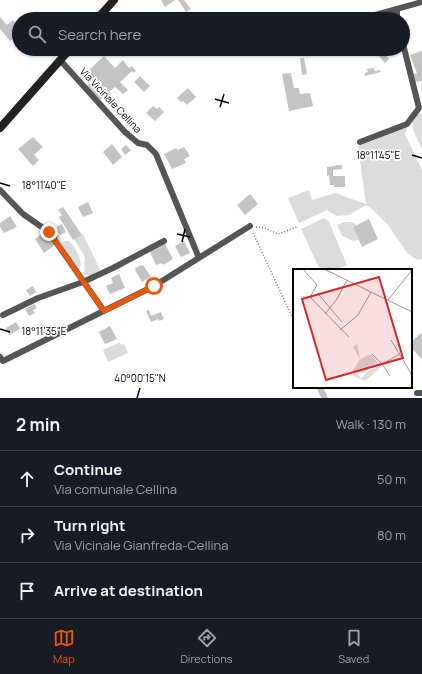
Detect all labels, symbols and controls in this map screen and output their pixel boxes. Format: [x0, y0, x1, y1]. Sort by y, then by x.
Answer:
search box [12, 12, 410, 56]
icon: search [26, 23, 48, 45]
text: Search here [58, 24, 141, 45]
street label: Via Vicinale Cellina [77, 64, 145, 136]
text: 18°11'45"E [356, 148, 400, 162]
text: 18°11'40"E [22, 178, 67, 192]
route end [40, 223, 58, 241]
inset map [293, 269, 412, 388]
route start [145, 277, 163, 295]
text: 18°11'35"E [21, 324, 67, 338]
text: 40°00'15"N [114, 371, 166, 385]
text: 2 min [16, 413, 60, 436]
text: Walk · 130 m [336, 415, 406, 433]
text: Continue [54, 459, 122, 480]
icon: ahead [16, 468, 38, 490]
text: 50 m [377, 470, 406, 488]
text: Via comunale Cellina [54, 480, 177, 498]
text: Turn right [54, 515, 125, 536]
icon: right [16, 524, 38, 546]
text: 80 m [377, 526, 406, 544]
text: Via Vicinale Gianfreda-Cellina [54, 536, 229, 554]
icon: arrive [16, 580, 38, 602]
text: Arrive at destination [54, 580, 203, 601]
tab: Map [53, 627, 75, 666]
tab: Directions [180, 627, 233, 666]
tab: Saved [338, 627, 369, 666]

